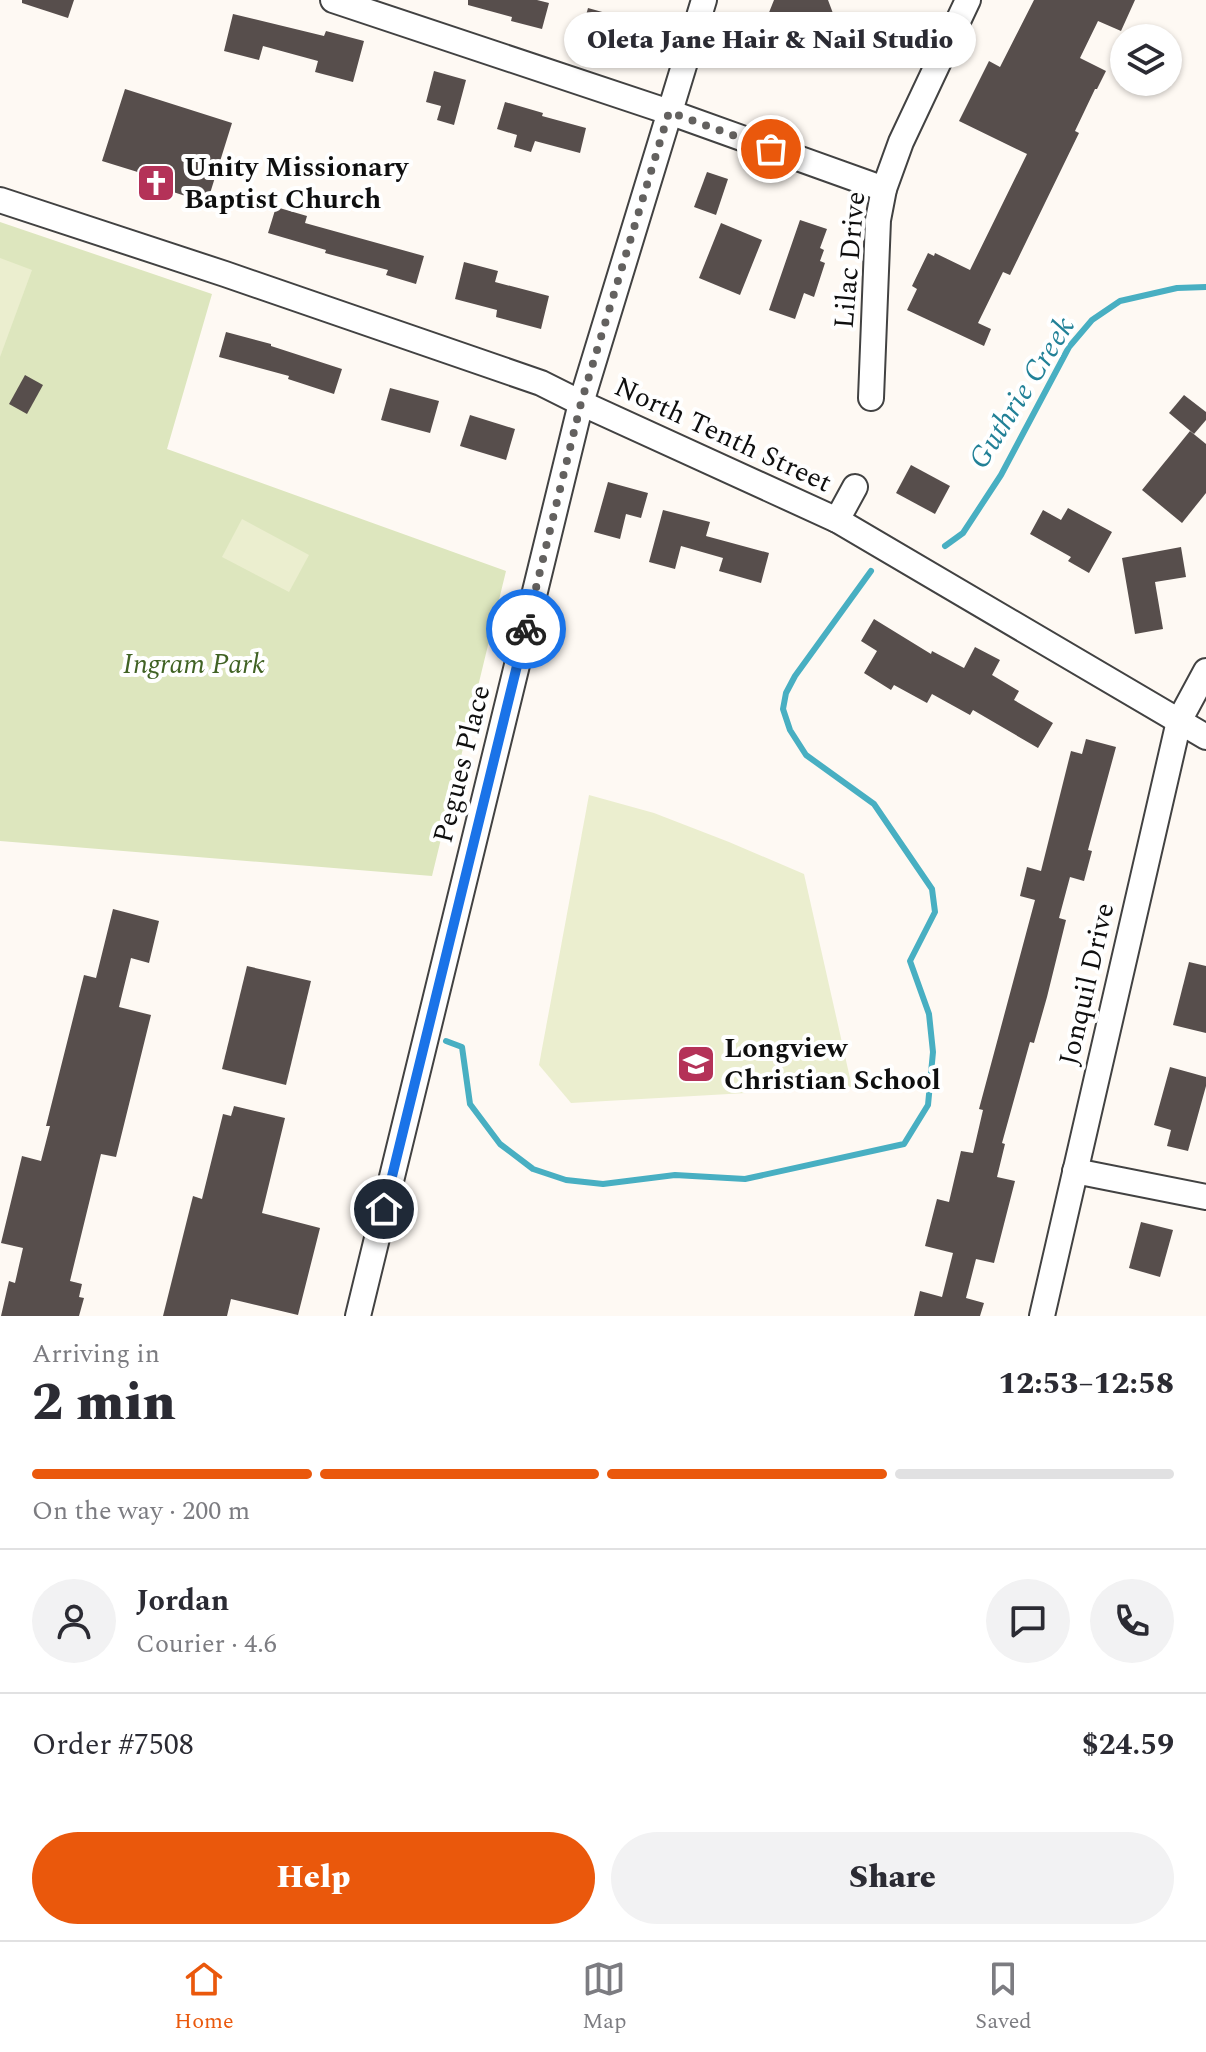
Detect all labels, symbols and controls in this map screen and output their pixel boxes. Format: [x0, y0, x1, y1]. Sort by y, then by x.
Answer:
callout: Oleta Jane Hair & Nail Studio [565, 13, 977, 69]
text: Oleta Jane Hair & Nail Studio [587, 20, 953, 60]
map controls [1110, 24, 1182, 96]
button: layers [1110, 24, 1182, 96]
pin [737, 115, 805, 183]
icon: bag [749, 127, 793, 171]
place label: Unity Missionary Baptist Church [184, 146, 410, 221]
church icon: Unity Missionary Baptist Church [135, 162, 177, 204]
street label: Lilac Drive [823, 190, 877, 330]
water label: Guthrie Creek [957, 308, 1087, 478]
street label: North Tenth Street [607, 366, 839, 504]
courier [486, 589, 566, 669]
icon: bike [504, 607, 548, 651]
park label: Ingram Park [123, 643, 265, 686]
street label: Pegues Place [422, 681, 502, 847]
street label: Jonquil Drive [1047, 898, 1127, 1070]
place label: Longview Christian School [724, 1027, 941, 1102]
school or university icon: Longview Christian School [675, 1043, 717, 1085]
pin [350, 1175, 418, 1243]
icon: home [362, 1187, 406, 1231]
text: Arriving in [32, 1334, 160, 1374]
text: 12:53–12:58 [998, 1361, 1174, 1407]
text: 2 min [32, 1364, 176, 1443]
text: On the way · 200 m [32, 1491, 250, 1531]
text: Jordan [136, 1578, 229, 1624]
button: person [32, 1579, 116, 1663]
button: chat [986, 1579, 1070, 1663]
button: phone [1090, 1579, 1174, 1663]
text: Courier · 4.6 [136, 1624, 277, 1664]
text: Order #7508 [32, 1722, 194, 1768]
text: $24.59 [1082, 1722, 1174, 1768]
button: Help [32, 1832, 595, 1924]
button: Share [611, 1832, 1174, 1924]
tab: Home [174, 1957, 234, 2038]
tab: Map [582, 1957, 627, 2038]
tab: Saved [975, 1957, 1032, 2038]

